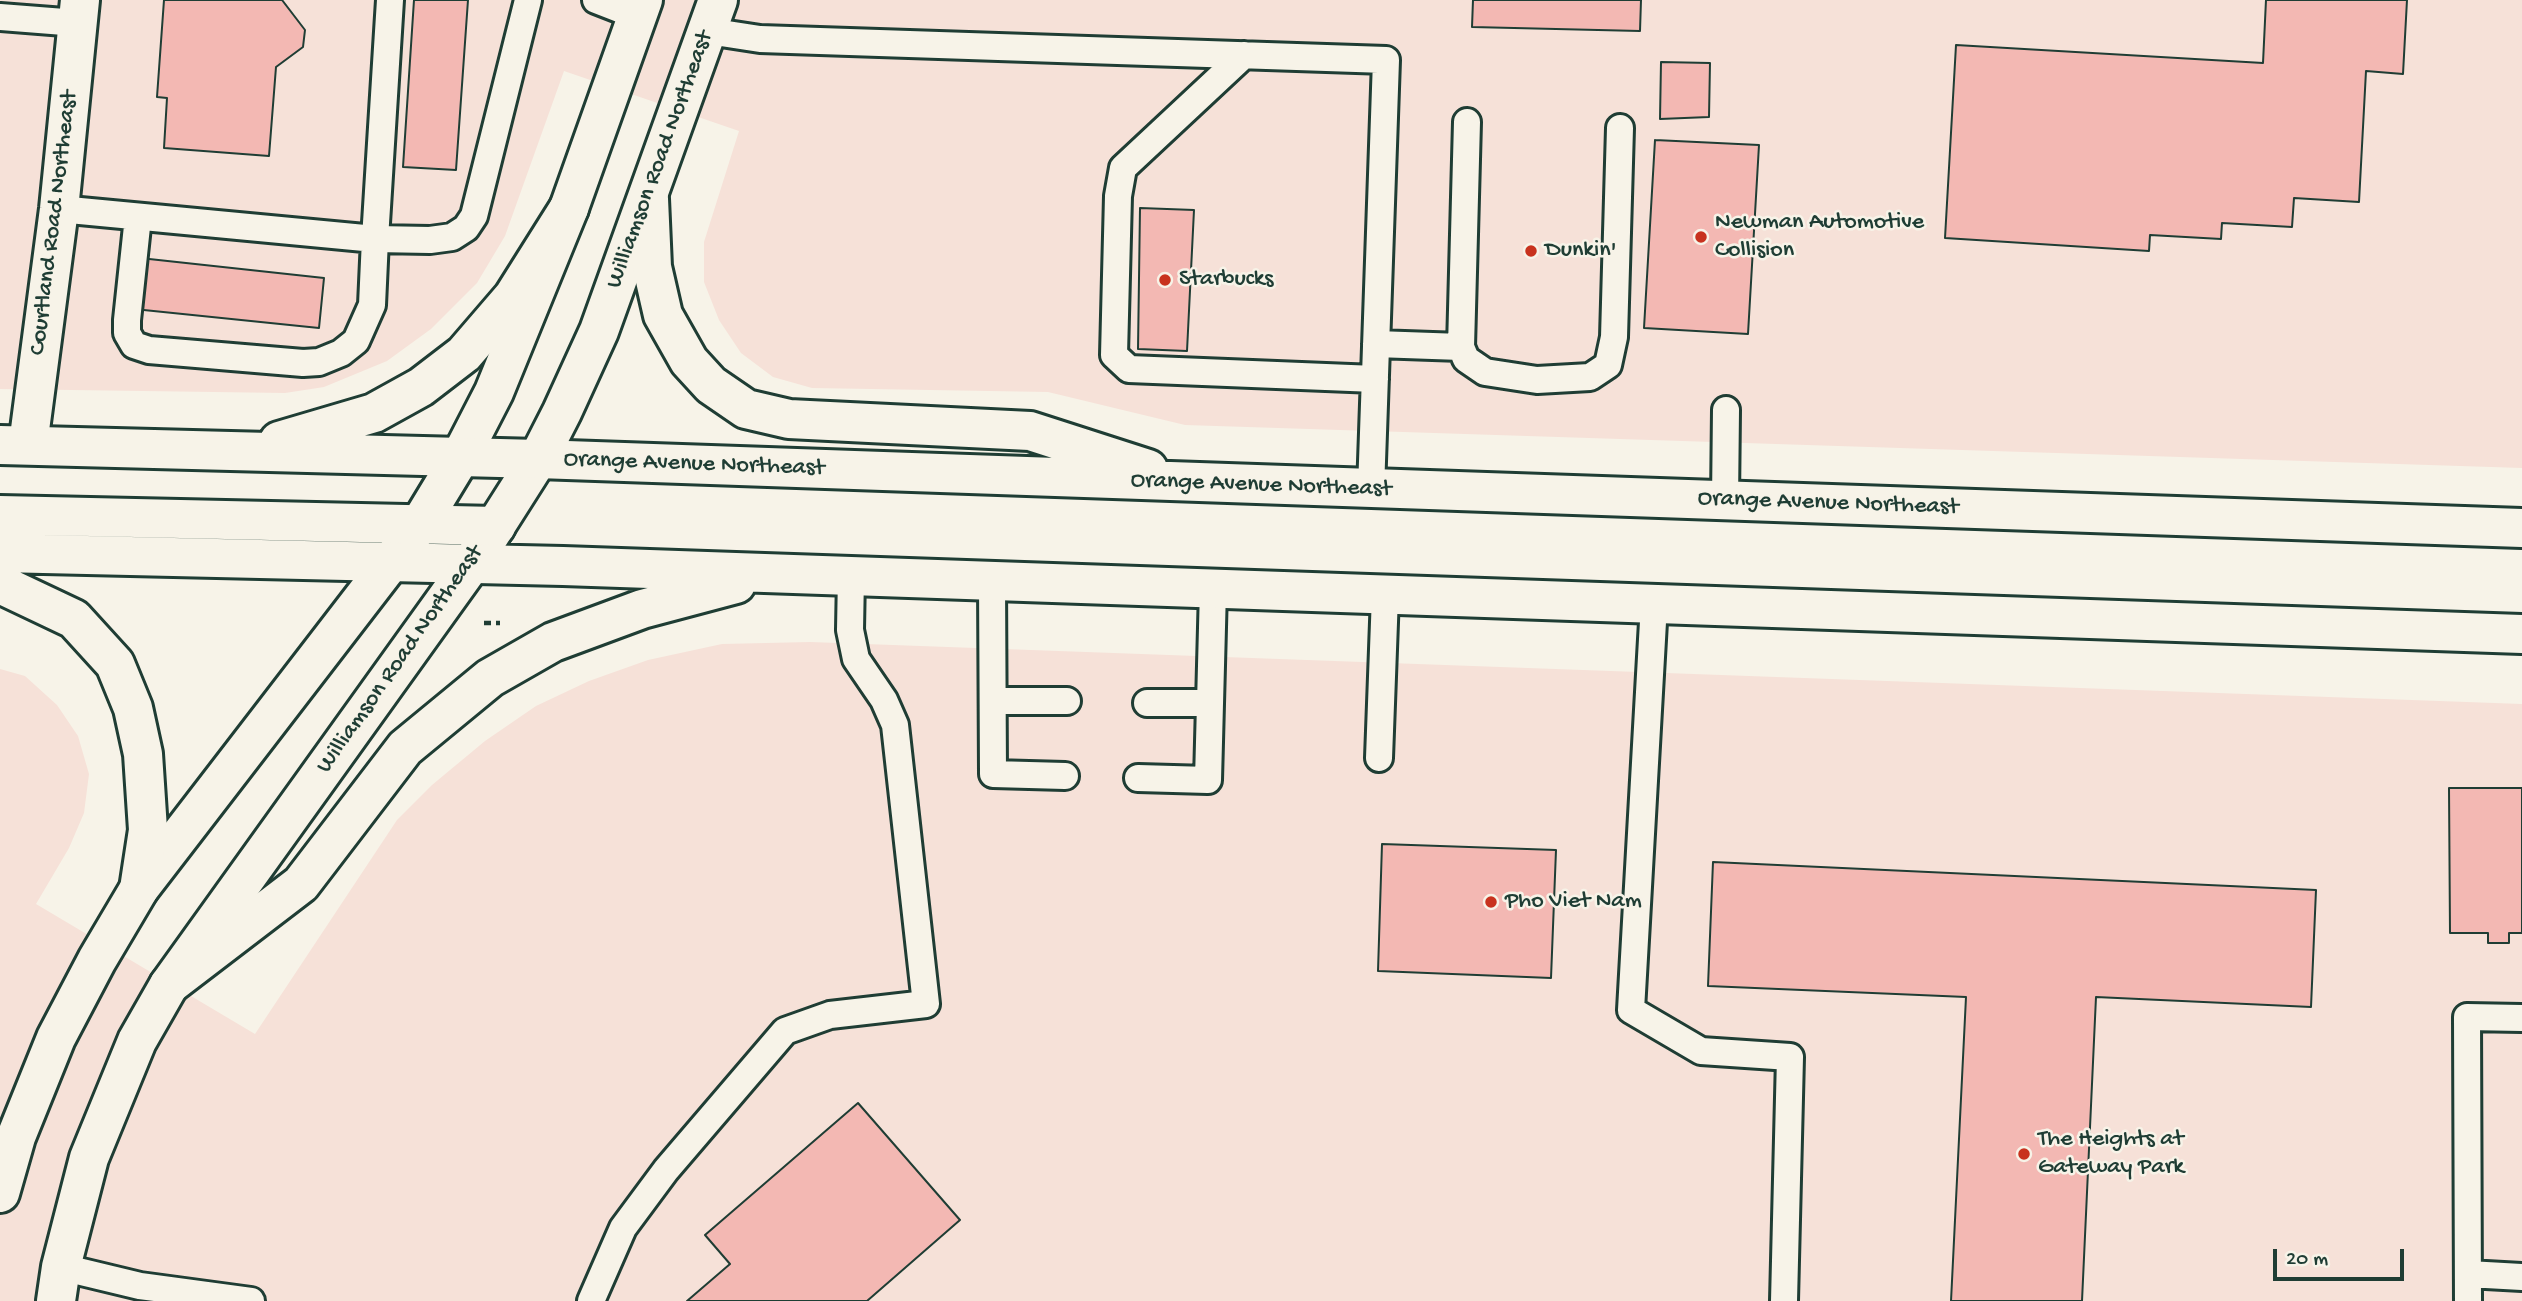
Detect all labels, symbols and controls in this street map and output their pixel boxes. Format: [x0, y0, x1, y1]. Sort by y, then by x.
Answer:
street label: Williamson Road Northeast [601, 27, 721, 293]
street label: Courtland Road Northeast [24, 89, 86, 357]
place label: Newman Automotive Collision [1715, 209, 1924, 265]
marker: Newman Automotive Collision [1693, 229, 1709, 245]
place label: Dunkin' [1545, 237, 1617, 265]
marker: Dunkin' [1523, 243, 1539, 259]
place label: Starbucks [1179, 266, 1273, 294]
marker: Starbucks [1157, 272, 1173, 288]
street label: Orange Avenue Northeast [563, 446, 825, 484]
street label: Orange Avenue Northeast [1130, 467, 1392, 505]
street label: Orange Avenue Northeast [1697, 485, 1959, 523]
street label: Williamson Road Northeast [311, 540, 491, 780]
place label: Pho Viet Nam [1505, 888, 1642, 916]
marker: Pho Viet Nam [1483, 894, 1499, 910]
place label: The Heights at Gateway Park [2038, 1126, 2184, 1182]
marker: The Heights at Gateway Park [2016, 1146, 2032, 1162]
scale bar [2277, 1234, 2408, 1278]
text: 20 m [2286, 1248, 2328, 1273]

